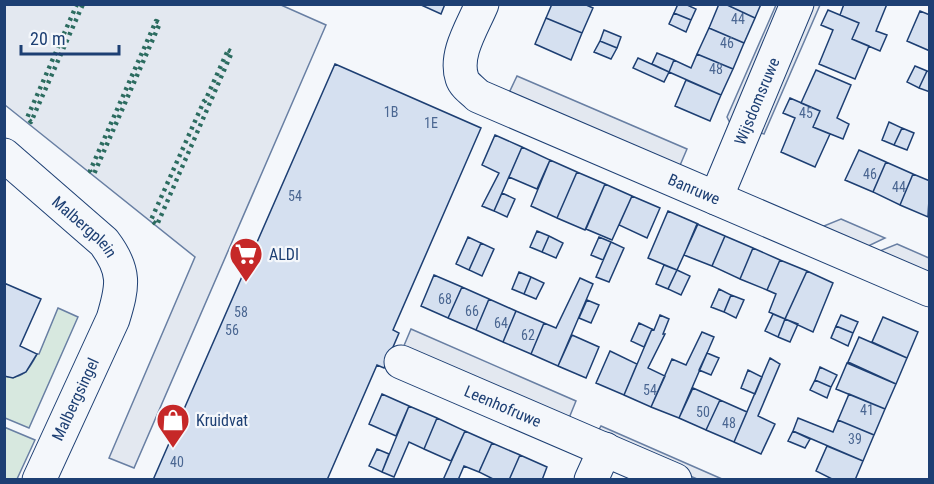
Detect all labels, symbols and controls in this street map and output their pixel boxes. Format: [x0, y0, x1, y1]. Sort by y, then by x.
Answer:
house number: 44 [731, 11, 745, 27]
scale bar [21, 18, 118, 56]
text: 20 m [30, 28, 65, 49]
house number: 46 [720, 35, 734, 51]
street label: Wijsdomsruwe [730, 55, 784, 148]
house number: 48 [709, 61, 723, 77]
house number: 1B [384, 104, 398, 120]
house number: 45 [799, 105, 813, 121]
house number: 1E [424, 115, 438, 131]
house number: 46 [863, 166, 877, 182]
street label: Banruwe [665, 170, 723, 209]
house number: 44 [892, 179, 906, 195]
house number: 54 [288, 188, 302, 204]
street label: Malbergplein [48, 192, 121, 261]
supermarket icon: ALDI [228, 236, 264, 283]
place label: ALDI [269, 245, 299, 264]
house number: 68 [438, 291, 452, 307]
house number: 66 [465, 303, 479, 319]
house number: 58 [234, 304, 248, 320]
house number: 64 [494, 315, 508, 331]
house number: 56 [225, 322, 239, 338]
house number: 62 [521, 327, 535, 343]
street label: Malbergsingel [48, 355, 103, 444]
street label: Leenhofruwe [461, 381, 544, 431]
house number: 54 [643, 382, 657, 398]
shop icon: Kruidvat [155, 402, 191, 449]
house number: 41 [860, 402, 874, 418]
house number: 50 [696, 404, 710, 420]
place label: Kruidvat [196, 411, 248, 430]
house number: 48 [722, 415, 736, 431]
house number: 39 [848, 431, 862, 447]
house number: 40 [170, 454, 184, 470]

